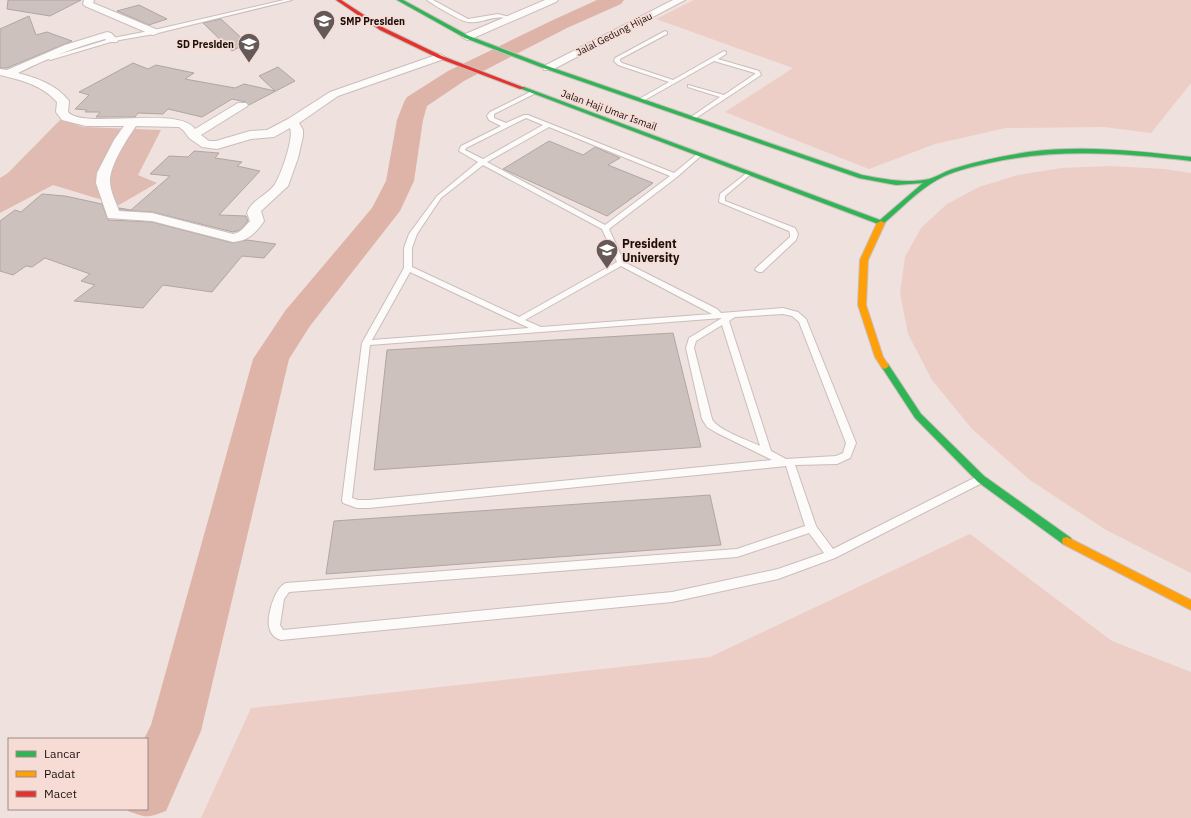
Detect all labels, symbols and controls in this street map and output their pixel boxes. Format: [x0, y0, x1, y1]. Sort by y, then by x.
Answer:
school or university icon: SMP Presiden [311, 8, 337, 41]
street label: Jalal Gedung Hijau [574, 9, 654, 59]
place label: SMP Presiden [340, 15, 405, 28]
school or university icon: SD Presiden [236, 31, 262, 64]
place label: SD Presiden [177, 38, 234, 51]
street label: Jalan Haji Umar Ismail [559, 87, 659, 134]
place label: President University [622, 236, 680, 265]
school or university icon: President University [594, 237, 620, 270]
legend [8, 738, 148, 810]
text: Lancar [44, 746, 81, 761]
text: Padat [44, 766, 75, 781]
text: Macet [44, 786, 77, 801]

